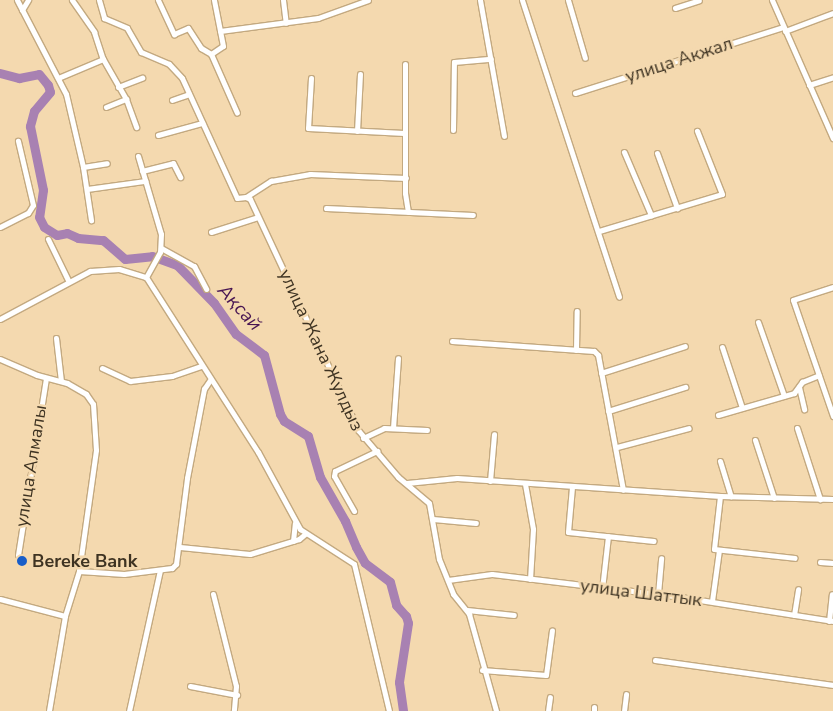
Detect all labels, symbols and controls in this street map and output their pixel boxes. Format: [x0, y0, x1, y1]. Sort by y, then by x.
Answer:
street label: улица Акжал [623, 32, 735, 88]
street label: улица Жана Жулдыз [274, 266, 368, 434]
water label: Ақсай [212, 280, 266, 336]
street label: улица Алмалы [11, 403, 51, 529]
place label: Bereke Bank [32, 550, 137, 572]
marker: Bereke Bank [16, 555, 28, 567]
street label: улица Шаттык [579, 575, 703, 611]

